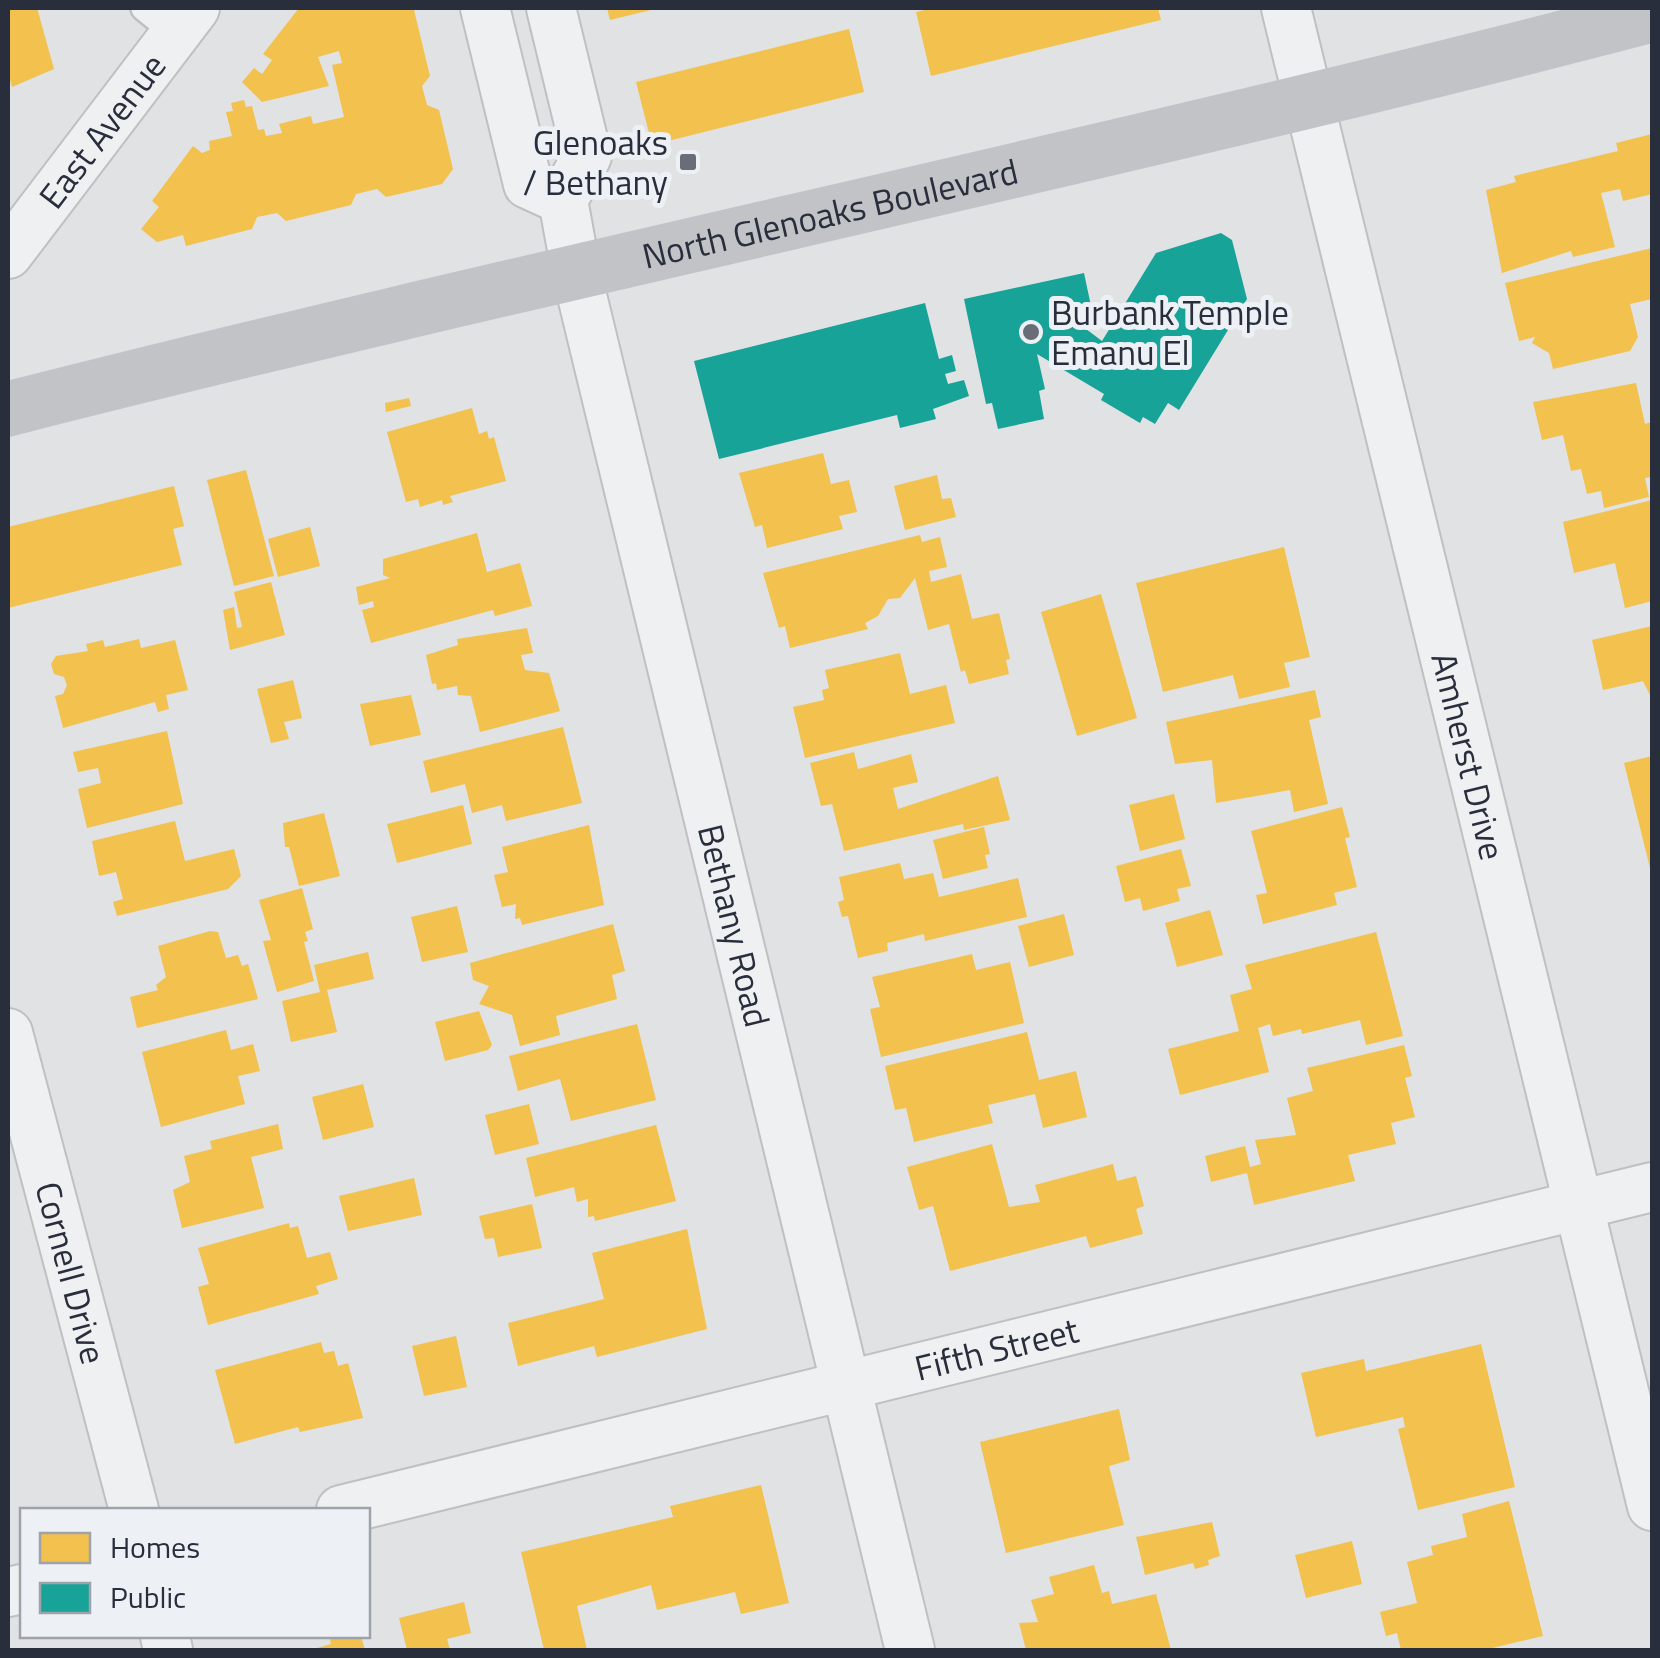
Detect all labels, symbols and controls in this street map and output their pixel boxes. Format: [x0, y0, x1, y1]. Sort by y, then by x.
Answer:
street label: East Avenue [25, 42, 179, 220]
place label: Glenoaks / Bethany [523, 115, 668, 209]
street label: North Glenoaks Boulevard [637, 144, 1023, 283]
marker: Glenoaks / Bethany [677, 151, 699, 173]
place label: Burbank Temple Emanu El [1051, 285, 1289, 379]
marker: Burbank Temple Emanu El [1020, 321, 1042, 343]
street label: Amherst Drive [1417, 647, 1520, 865]
street label: Bethany Road [684, 819, 785, 1032]
street label: Cornell Drive [21, 1176, 121, 1370]
street label: Fifth Street [909, 1302, 1084, 1395]
legend [20, 1508, 370, 1638]
text: Homes [110, 1524, 200, 1570]
text: Public [110, 1574, 186, 1620]

